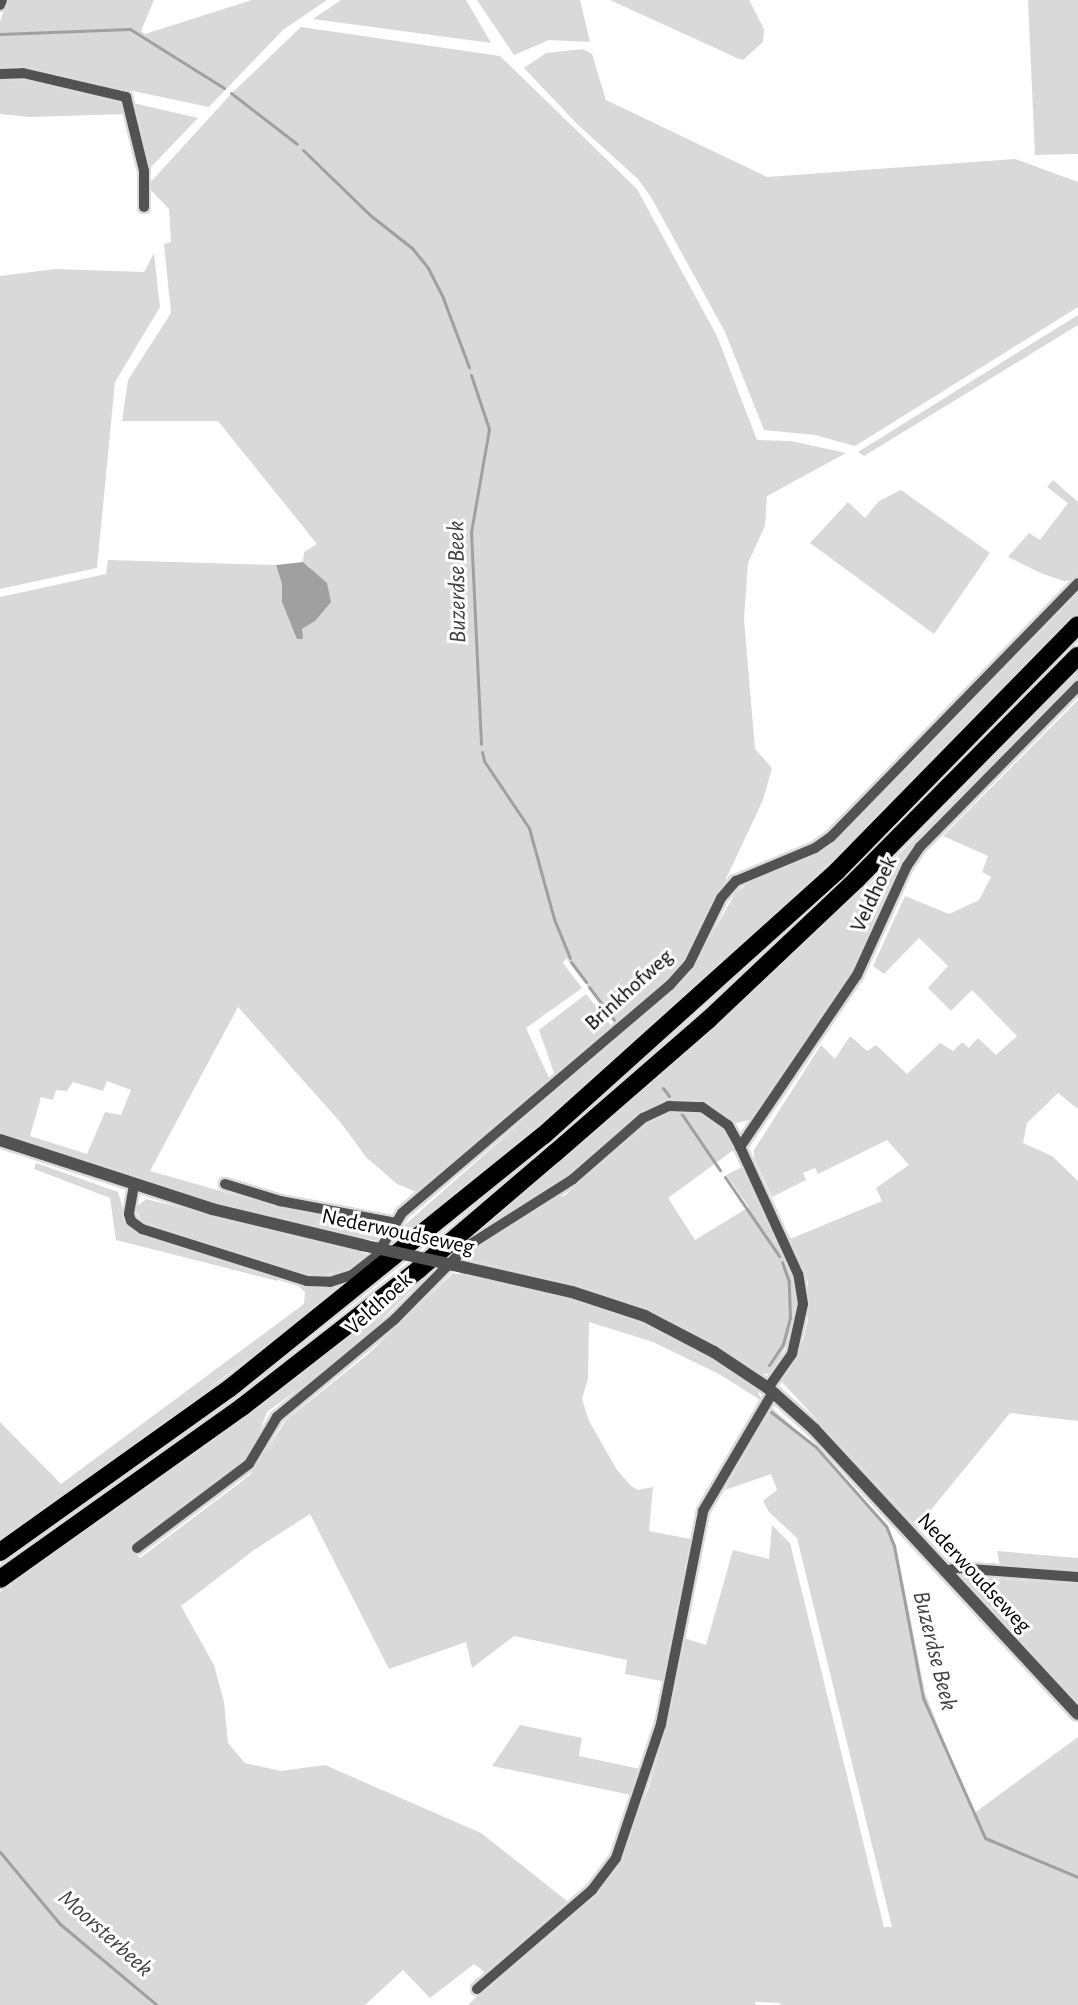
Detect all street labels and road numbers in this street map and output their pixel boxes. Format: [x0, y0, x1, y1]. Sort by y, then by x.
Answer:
street label: Veldhoek [845, 852, 903, 936]
street label: Brinkhofweg [580, 944, 678, 1036]
street label: Nederwoudseweg [319, 1203, 477, 1261]
street label: Veldhoek [340, 1267, 418, 1341]
street label: Nederwoudseweg [911, 1507, 1037, 1639]

